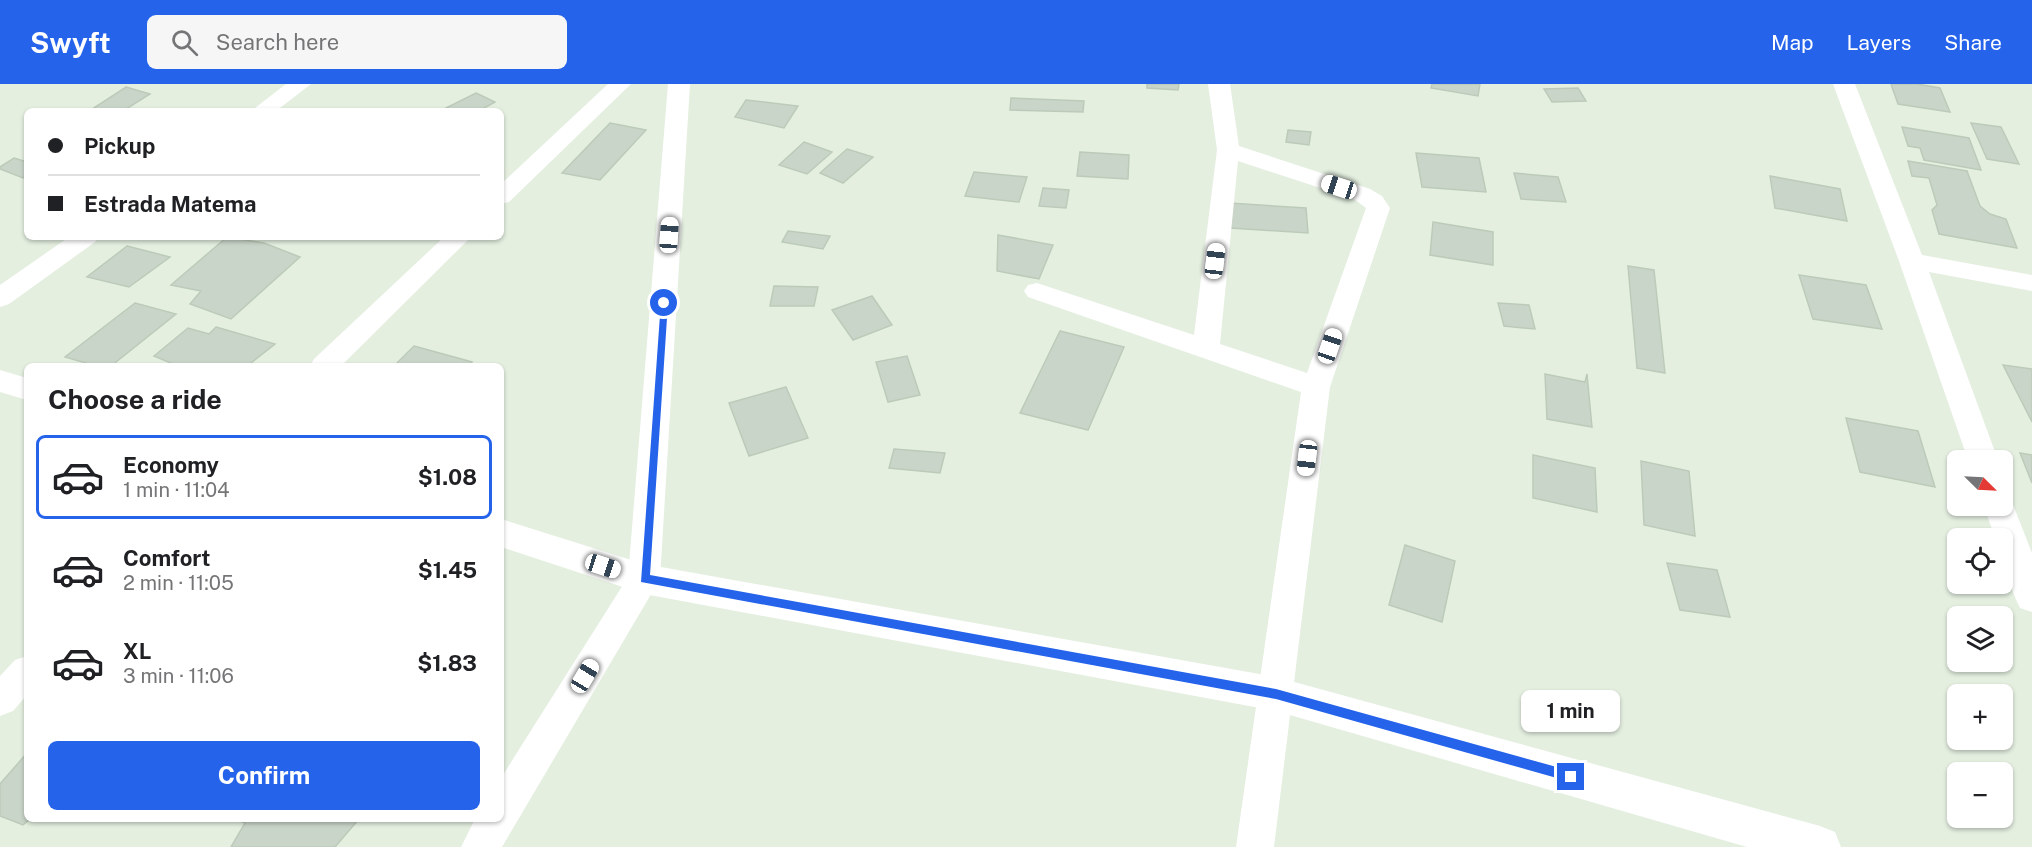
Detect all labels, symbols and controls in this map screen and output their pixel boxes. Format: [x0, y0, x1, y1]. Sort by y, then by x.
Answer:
search box [147, 15, 567, 69]
text: Swyft [30, 26, 111, 59]
icon: search [168, 26, 201, 59]
text: Search here [216, 29, 339, 55]
text: Map [1771, 30, 1814, 55]
text: Layers [1847, 30, 1911, 55]
text: Share [1944, 30, 2002, 55]
text: Pickup [84, 133, 155, 159]
car [1319, 173, 1359, 201]
text: Estrada Matema [84, 191, 256, 217]
car [659, 216, 679, 254]
car [1204, 242, 1226, 280]
route start [650, 289, 677, 316]
car [1316, 326, 1344, 366]
text: Choose a ride [48, 383, 222, 415]
car [1296, 439, 1318, 477]
icon: car [51, 450, 105, 504]
north arrow [1947, 450, 2013, 516]
map controls [1947, 450, 2013, 828]
text: Economy [123, 452, 219, 478]
text: $1.08 [418, 464, 477, 490]
text: 1 min · 11:04 [123, 478, 230, 502]
button: locate [1947, 528, 2013, 594]
icon: car [51, 543, 105, 597]
text: Comfort [123, 545, 210, 571]
car [583, 552, 623, 580]
text: $1.45 [418, 557, 477, 583]
text: 2 min · 11:05 [123, 571, 234, 595]
button: layers [1947, 606, 2013, 672]
icon: car [51, 636, 105, 690]
text: XL [123, 638, 151, 664]
text: $1.83 [417, 650, 477, 676]
car [568, 656, 602, 696]
text: 3 min · 11:06 [123, 664, 234, 688]
button: + [1947, 684, 2013, 750]
callout: 1 min [1522, 690, 1620, 732]
text: 1 min [1546, 699, 1595, 723]
button: Confirm [48, 741, 480, 810]
button: − [1947, 762, 2013, 828]
route end [1557, 763, 1584, 790]

